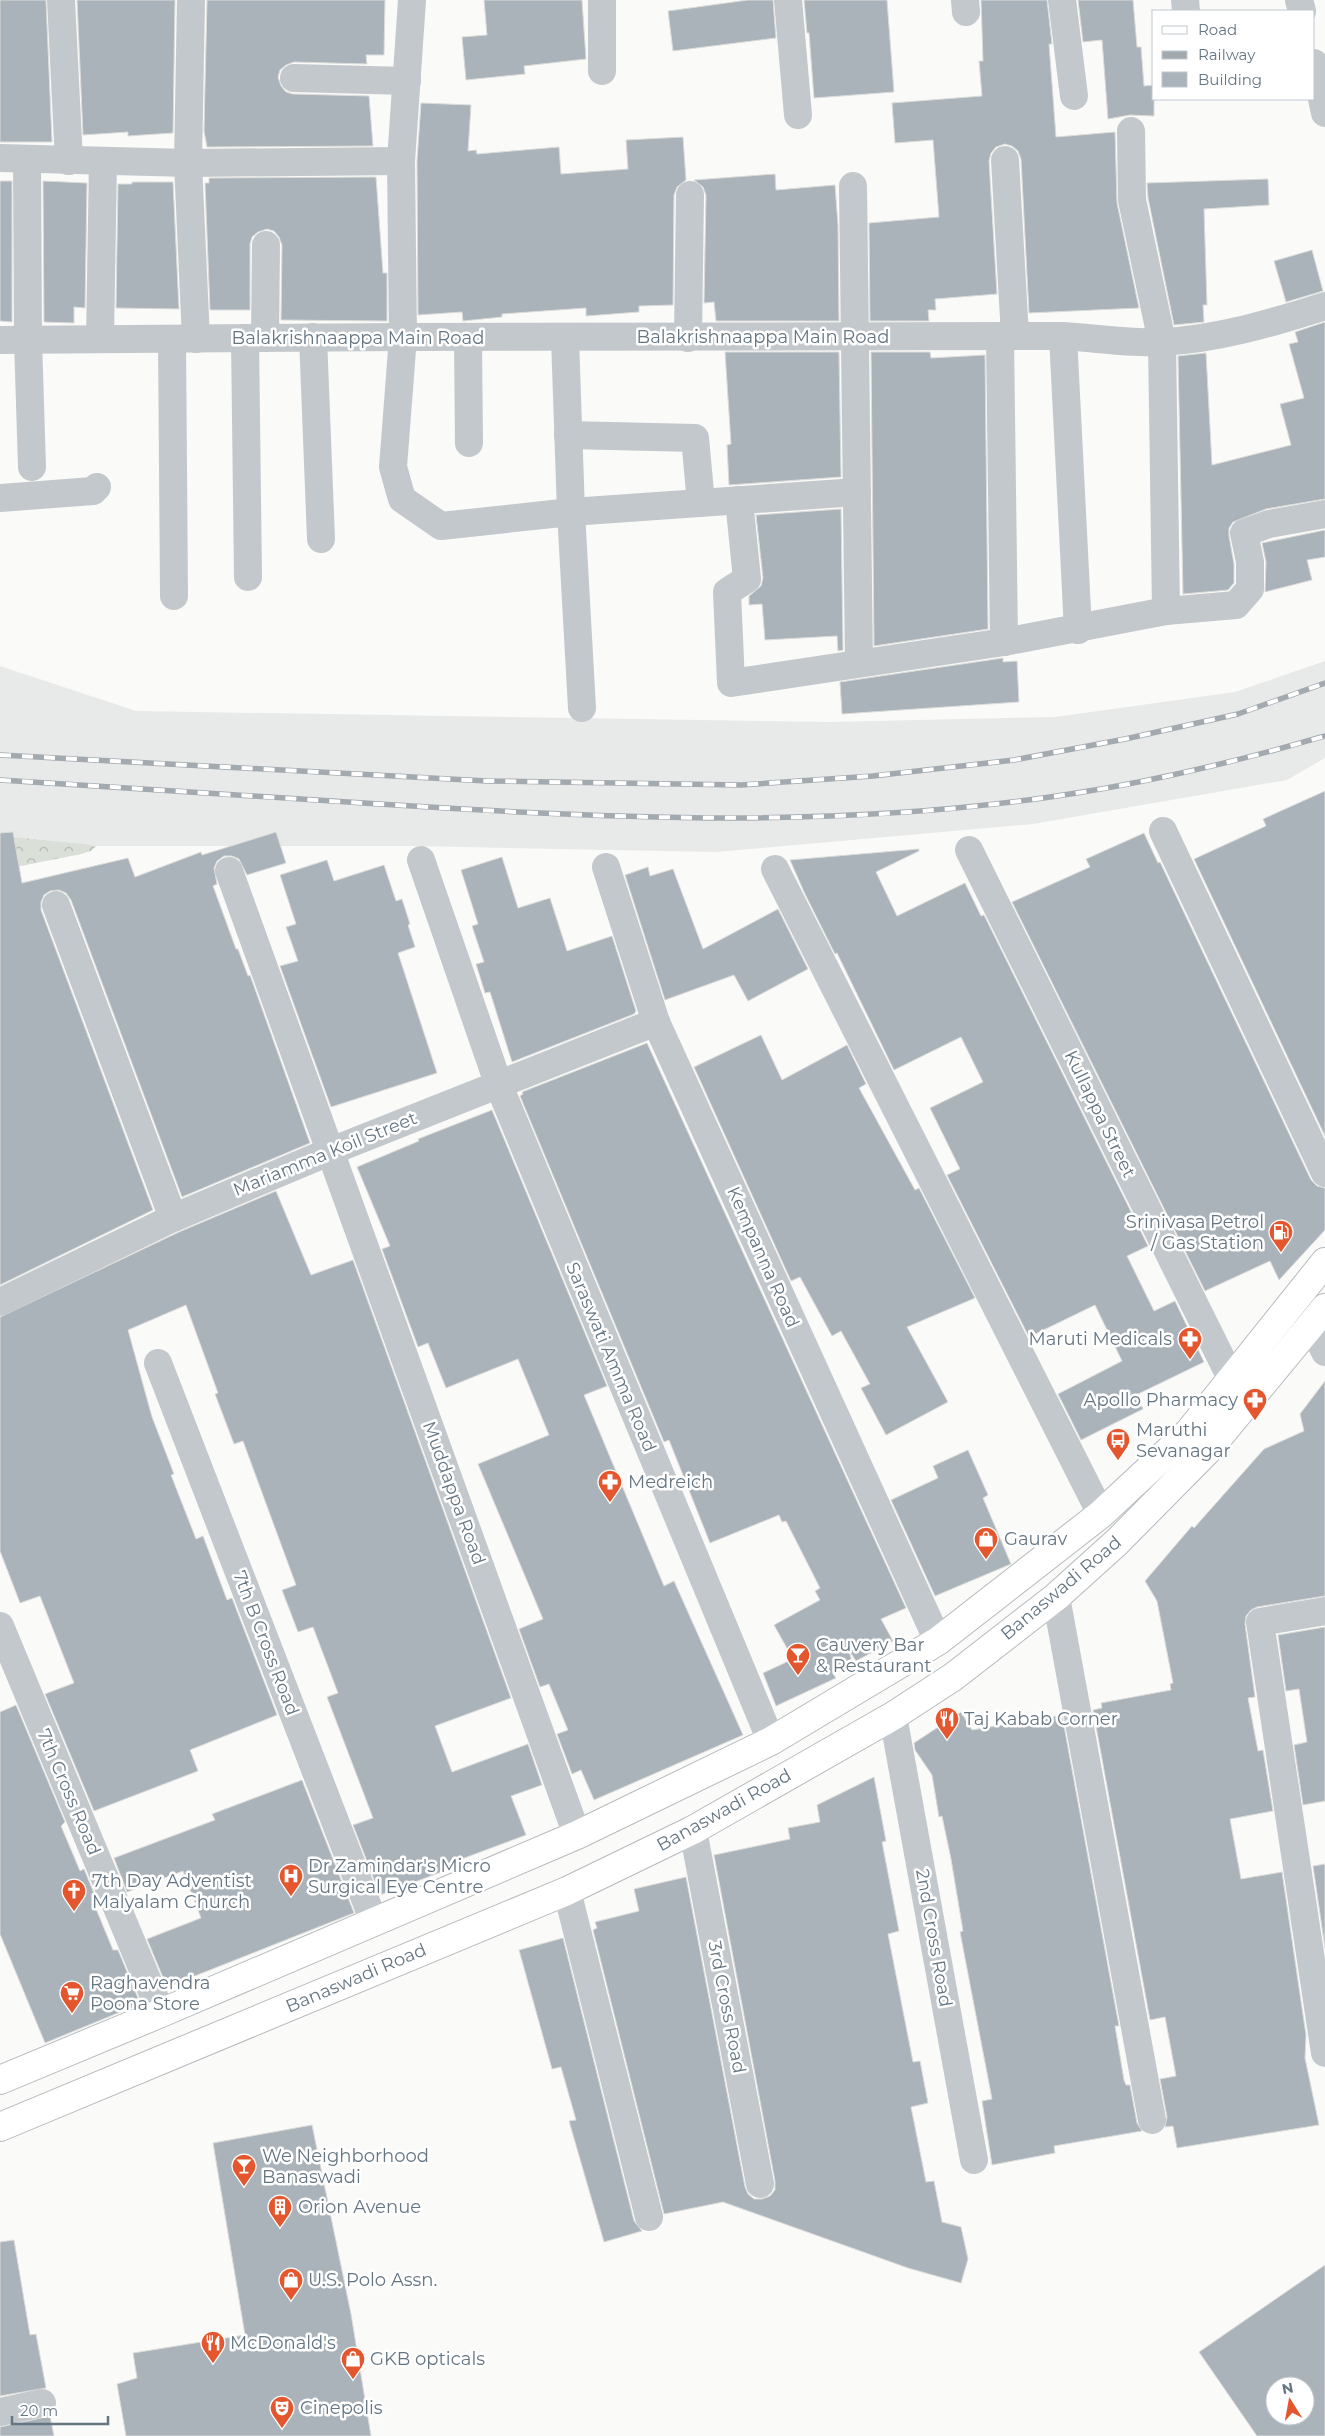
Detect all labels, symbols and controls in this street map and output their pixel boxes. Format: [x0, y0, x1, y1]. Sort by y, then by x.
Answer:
legend [1152, 10, 1315, 100]
text: Road [1198, 20, 1237, 39]
text: Railway [1198, 45, 1256, 64]
text: Building [1198, 70, 1262, 89]
street label: Balakrishnaappa Main Road [637, 326, 889, 348]
street label: Balakrishnaappa Main Road [232, 327, 484, 349]
street label: Kullappa Street [1060, 1047, 1140, 1181]
street label: Mariamma Koil Street [230, 1107, 420, 1201]
street label: Kempanna Road [722, 1183, 804, 1331]
place label: Srinivasa Petrol / Gas Station [1126, 1211, 1264, 1254]
fuel station icon: Srinivasa Petrol / Gas Station [1268, 1219, 1294, 1253]
street label: Saraswati Amma Road [561, 1259, 661, 1455]
pharmacy icon: Maruti Medicals [1177, 1326, 1203, 1360]
place label: Maruti Medicals [1029, 1328, 1172, 1350]
pharmacy icon: Apollo Pharmacy [1242, 1387, 1268, 1421]
place label: Apollo Pharmacy [1084, 1389, 1238, 1411]
street label: Muddappa Road [418, 1418, 490, 1568]
place label: Maruthi Sevanagar [1136, 1419, 1231, 1462]
bus stop icon: Maruthi Sevanagar [1105, 1427, 1131, 1461]
pharmacy icon: Medreich [597, 1469, 623, 1503]
place label: Medreich [628, 1471, 713, 1493]
shop icon: Gaurav [973, 1526, 999, 1560]
place label: Gaurav [1004, 1528, 1068, 1550]
street label: Banaswadi Road [996, 1531, 1126, 1645]
street label: 7th B Cross Road [228, 1568, 304, 1718]
place label: Cauvery Bar & Restaurant [816, 1634, 932, 1677]
bar icon: Cauvery Bar & Restaurant [785, 1642, 811, 1676]
restaurant icon: Taj Kabab Corner [934, 1706, 960, 1740]
place label: Taj Kabab Corner [964, 1708, 1118, 1730]
street label: 7th Cross Road [33, 1726, 105, 1858]
street label: Banaswadi Road [653, 1764, 795, 1856]
place label: Dr Zamindar's Micro Surgical Eye Centre [308, 1855, 491, 1898]
hospital icon: Dr Zamindar's Micro Surgical Eye Centre [278, 1863, 304, 1897]
street label: 2nd Cross Road [911, 1867, 957, 2009]
place label: 7th Day Adventist Malyalam Church [92, 1870, 252, 1913]
church icon: 7th Day Adventist Malyalam Church [61, 1878, 87, 1912]
street label: Banaswadi Road [282, 1938, 430, 2018]
street label: 3rd Cross Road [703, 1939, 751, 2075]
place label: Raghavendra Poona Store [90, 1972, 210, 2015]
supermarket icon: Raghavendra Poona Store [59, 1980, 85, 2014]
place label: We Neighborhood Banaswadi [262, 2145, 429, 2188]
bar icon: We Neighborhood Banaswadi [231, 2153, 257, 2187]
building icon: Orion Avenue [267, 2194, 293, 2228]
place label: Orion Avenue [298, 2196, 421, 2218]
shop icon: U.S. Polo Assn. [278, 2267, 304, 2301]
place label: U.S. Polo Assn. [308, 2269, 437, 2291]
restaurant icon: McDonald's [200, 2330, 226, 2364]
place label: McDonald's [230, 2332, 336, 2354]
shop icon: GKB opticals [340, 2346, 366, 2380]
place label: GKB opticals [370, 2348, 485, 2370]
north arrow [1265, 2376, 1315, 2426]
text: N [1280, 2378, 1295, 2398]
scale bar [12, 2394, 109, 2426]
theatre icon: Cinepolis [269, 2395, 295, 2429]
place label: Cinepolis [300, 2397, 383, 2419]
text: 20 m [20, 2401, 58, 2420]

